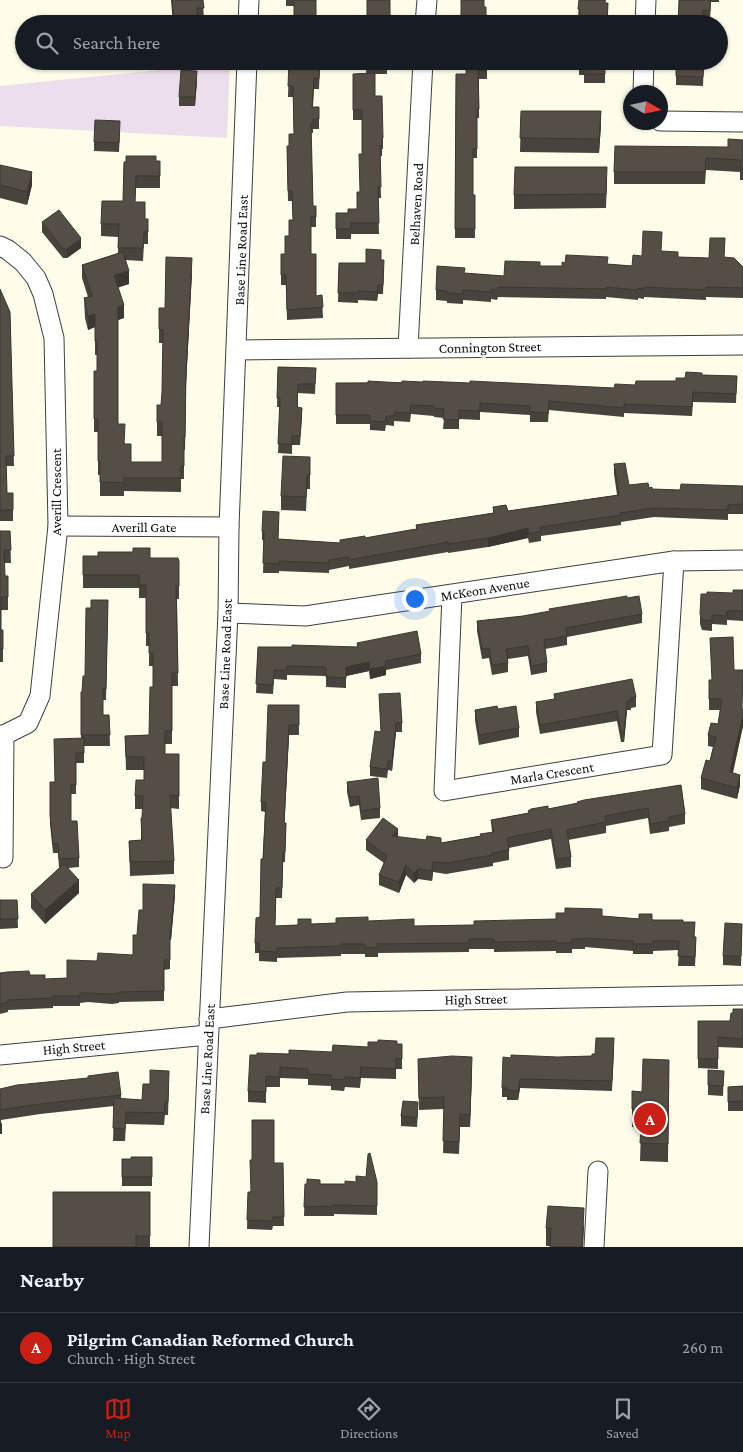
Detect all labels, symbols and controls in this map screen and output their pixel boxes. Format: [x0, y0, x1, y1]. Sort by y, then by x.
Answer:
search box [15, 15, 728, 70]
icon: search [33, 29, 61, 57]
text: Search here [73, 32, 160, 53]
north arrow [623, 85, 668, 130]
street label: Belhaven Road [406, 162, 426, 246]
street label: Base Line Road East [231, 194, 251, 306]
street label: Connington Street [439, 338, 542, 356]
street label: Averill Crescent [48, 448, 64, 536]
street label: Averill Gate [112, 519, 176, 535]
street label: McKeon Avenue [439, 574, 531, 604]
your location [402, 586, 428, 612]
street label: Base Line Road East [215, 598, 235, 710]
street label: Marla Crescent [509, 758, 595, 788]
street label: High Street [445, 990, 508, 1008]
street label: Base Line Road East [196, 1003, 218, 1115]
street label: High Street [42, 1036, 106, 1058]
pin: A [634, 1100, 666, 1138]
text: Nearby [20, 1268, 84, 1292]
text: Pilgrim Canadian Reformed Church [67, 1329, 354, 1350]
text: A [31, 1339, 41, 1356]
text: 260 m [682, 1339, 723, 1356]
text: Church · High Street [67, 1350, 195, 1367]
tab: Map [104, 1395, 132, 1441]
tab: Directions [340, 1395, 398, 1441]
tab: Saved [606, 1395, 639, 1441]

